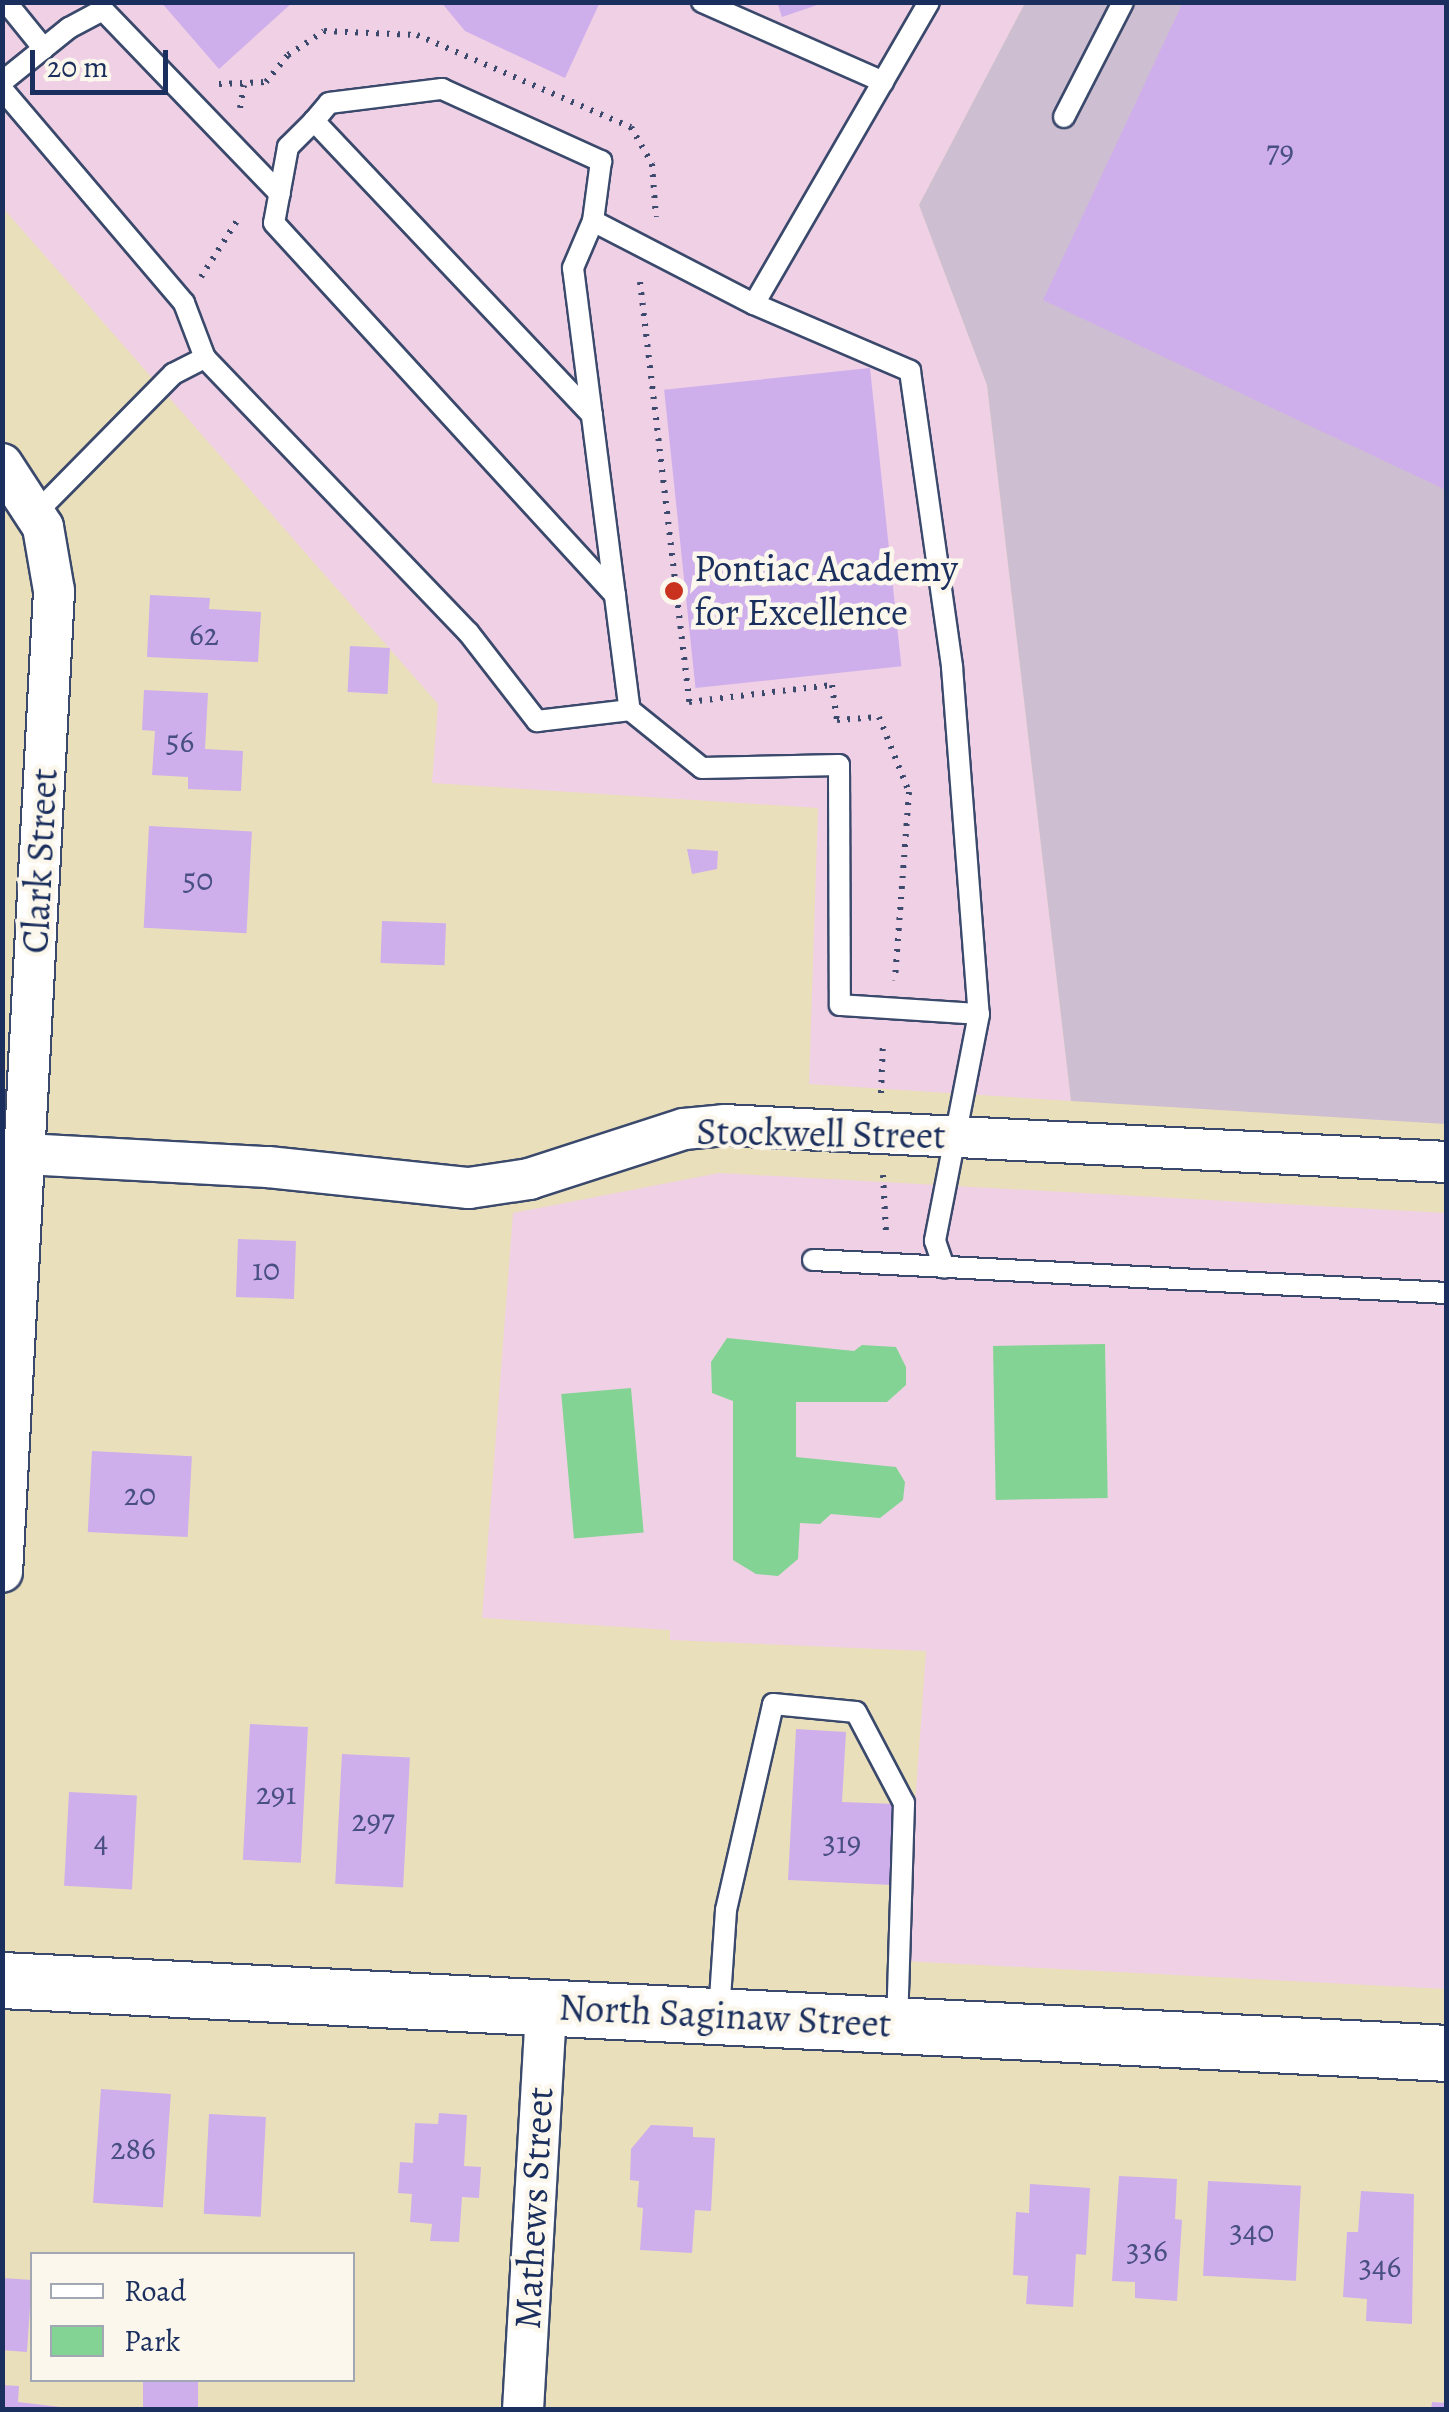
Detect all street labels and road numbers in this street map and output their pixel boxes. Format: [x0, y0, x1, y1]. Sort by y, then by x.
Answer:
street label: Clark Street [12, 767, 68, 955]
street label: Stockwell Street [696, 1109, 946, 1159]
street label: North Saginaw Street [558, 1985, 892, 2047]
street label: Mathews Street [505, 2086, 563, 2330]

